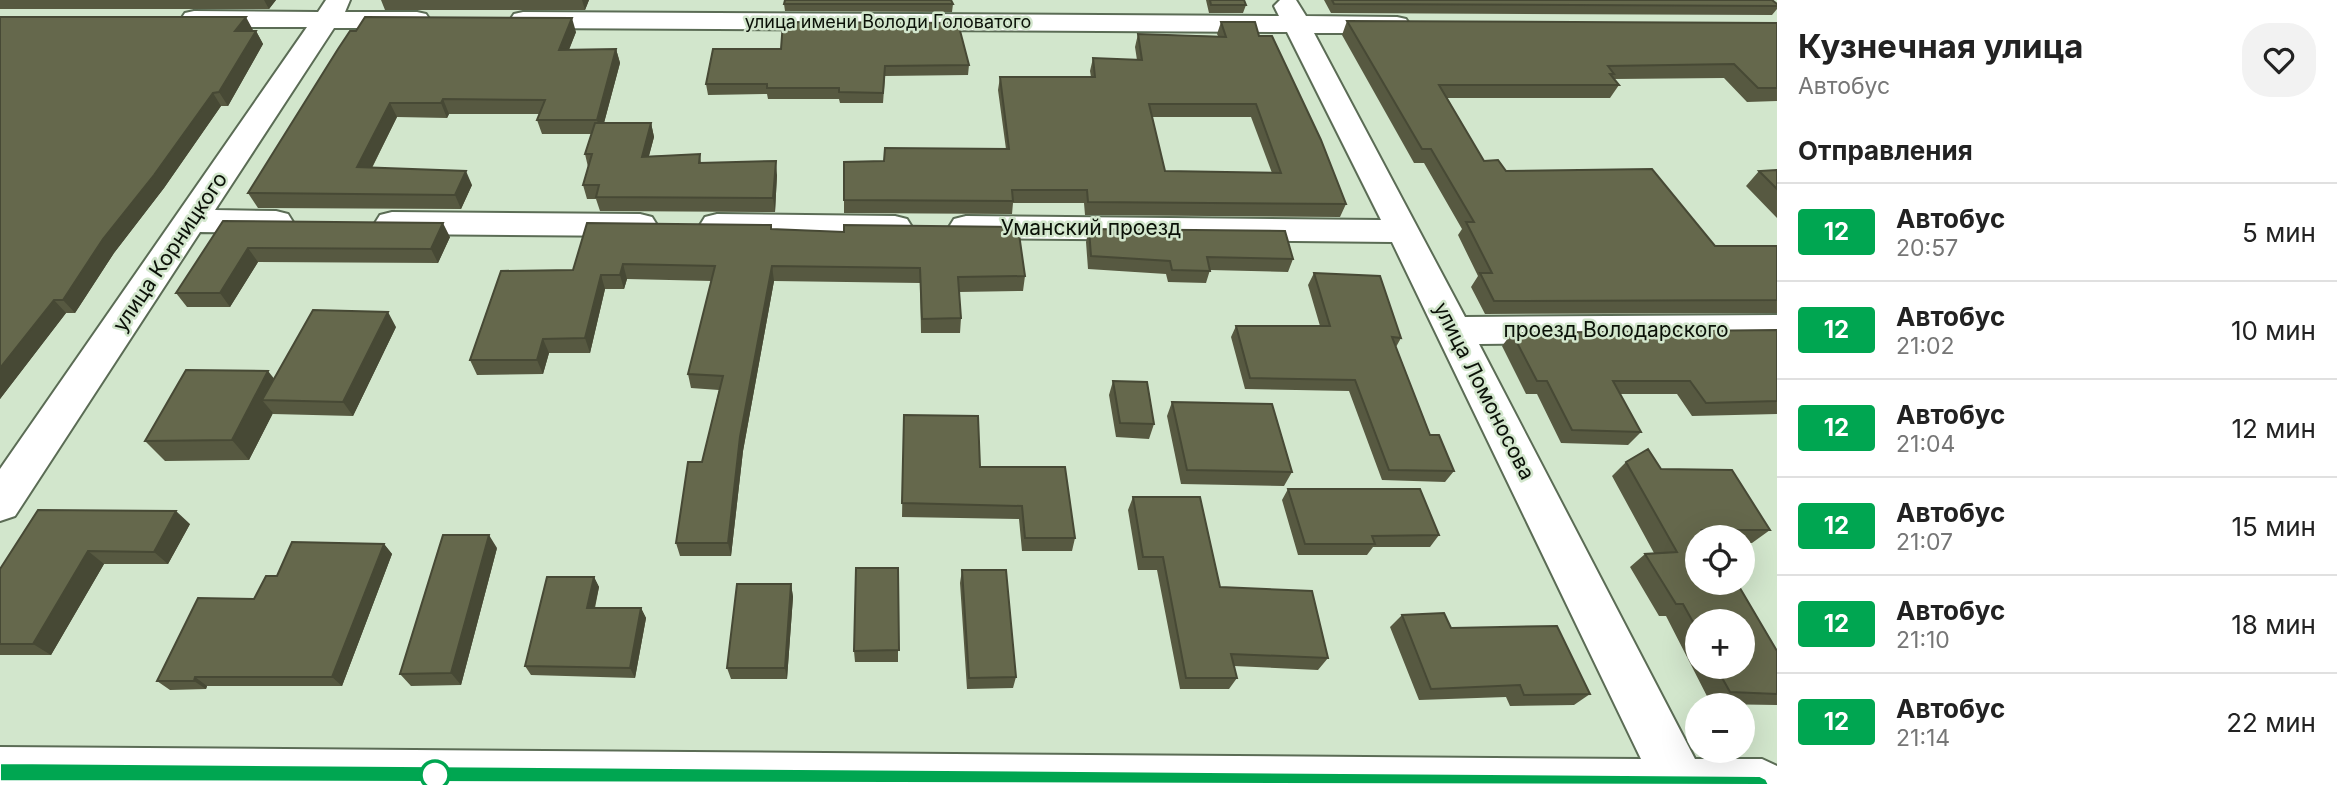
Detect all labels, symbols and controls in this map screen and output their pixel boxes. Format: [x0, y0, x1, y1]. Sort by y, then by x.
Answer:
street label: улица имени Володи Головатого [745, 11, 1031, 32]
button: heart [2242, 23, 2316, 97]
text: Кузнечная улица [1798, 26, 2083, 66]
text: Автобус [1798, 72, 1890, 100]
text: Отправления [1798, 135, 1973, 166]
street label: улица Корницкого [107, 167, 232, 336]
text: Автобус [1896, 203, 2005, 234]
street label: Уманский проезд [1001, 215, 1181, 240]
text: 12 [1824, 217, 1849, 246]
text: 5 мин [2242, 217, 2316, 248]
text: 20:57 [1896, 234, 1958, 262]
street label: улица Ломоносова [1429, 298, 1540, 484]
text: Автобус [1896, 301, 2005, 332]
text: 12 [1824, 315, 1849, 344]
text: 10 мин [2231, 315, 2316, 346]
street label: проезд Володарского [1503, 317, 1729, 342]
text: 21:02 [1896, 332, 1955, 360]
text: Автобус [1896, 399, 2005, 430]
text: 12 [1824, 413, 1849, 442]
text: 12 мин [2231, 413, 2316, 444]
text: 21:04 [1896, 430, 1955, 458]
text: Автобус [1896, 497, 2005, 528]
text: 12 [1824, 511, 1849, 540]
text: 15 мин [2232, 511, 2316, 542]
map controls [1685, 525, 1755, 763]
button: locate [1685, 525, 1755, 595]
text: 21:07 [1896, 528, 1953, 556]
text: Автобус [1896, 595, 2005, 626]
button: + [1685, 609, 1755, 679]
text: 12 [1824, 609, 1849, 638]
text: 18 мин [2231, 609, 2316, 640]
text: 21:10 [1896, 626, 1950, 654]
button: − [1685, 693, 1755, 763]
text: Автобус [1896, 693, 2005, 724]
text: 12 [1824, 707, 1849, 736]
text: 22 мин [2226, 707, 2316, 738]
text: 21:14 [1896, 724, 1950, 752]
unlabelled marker [420, 760, 450, 785]

